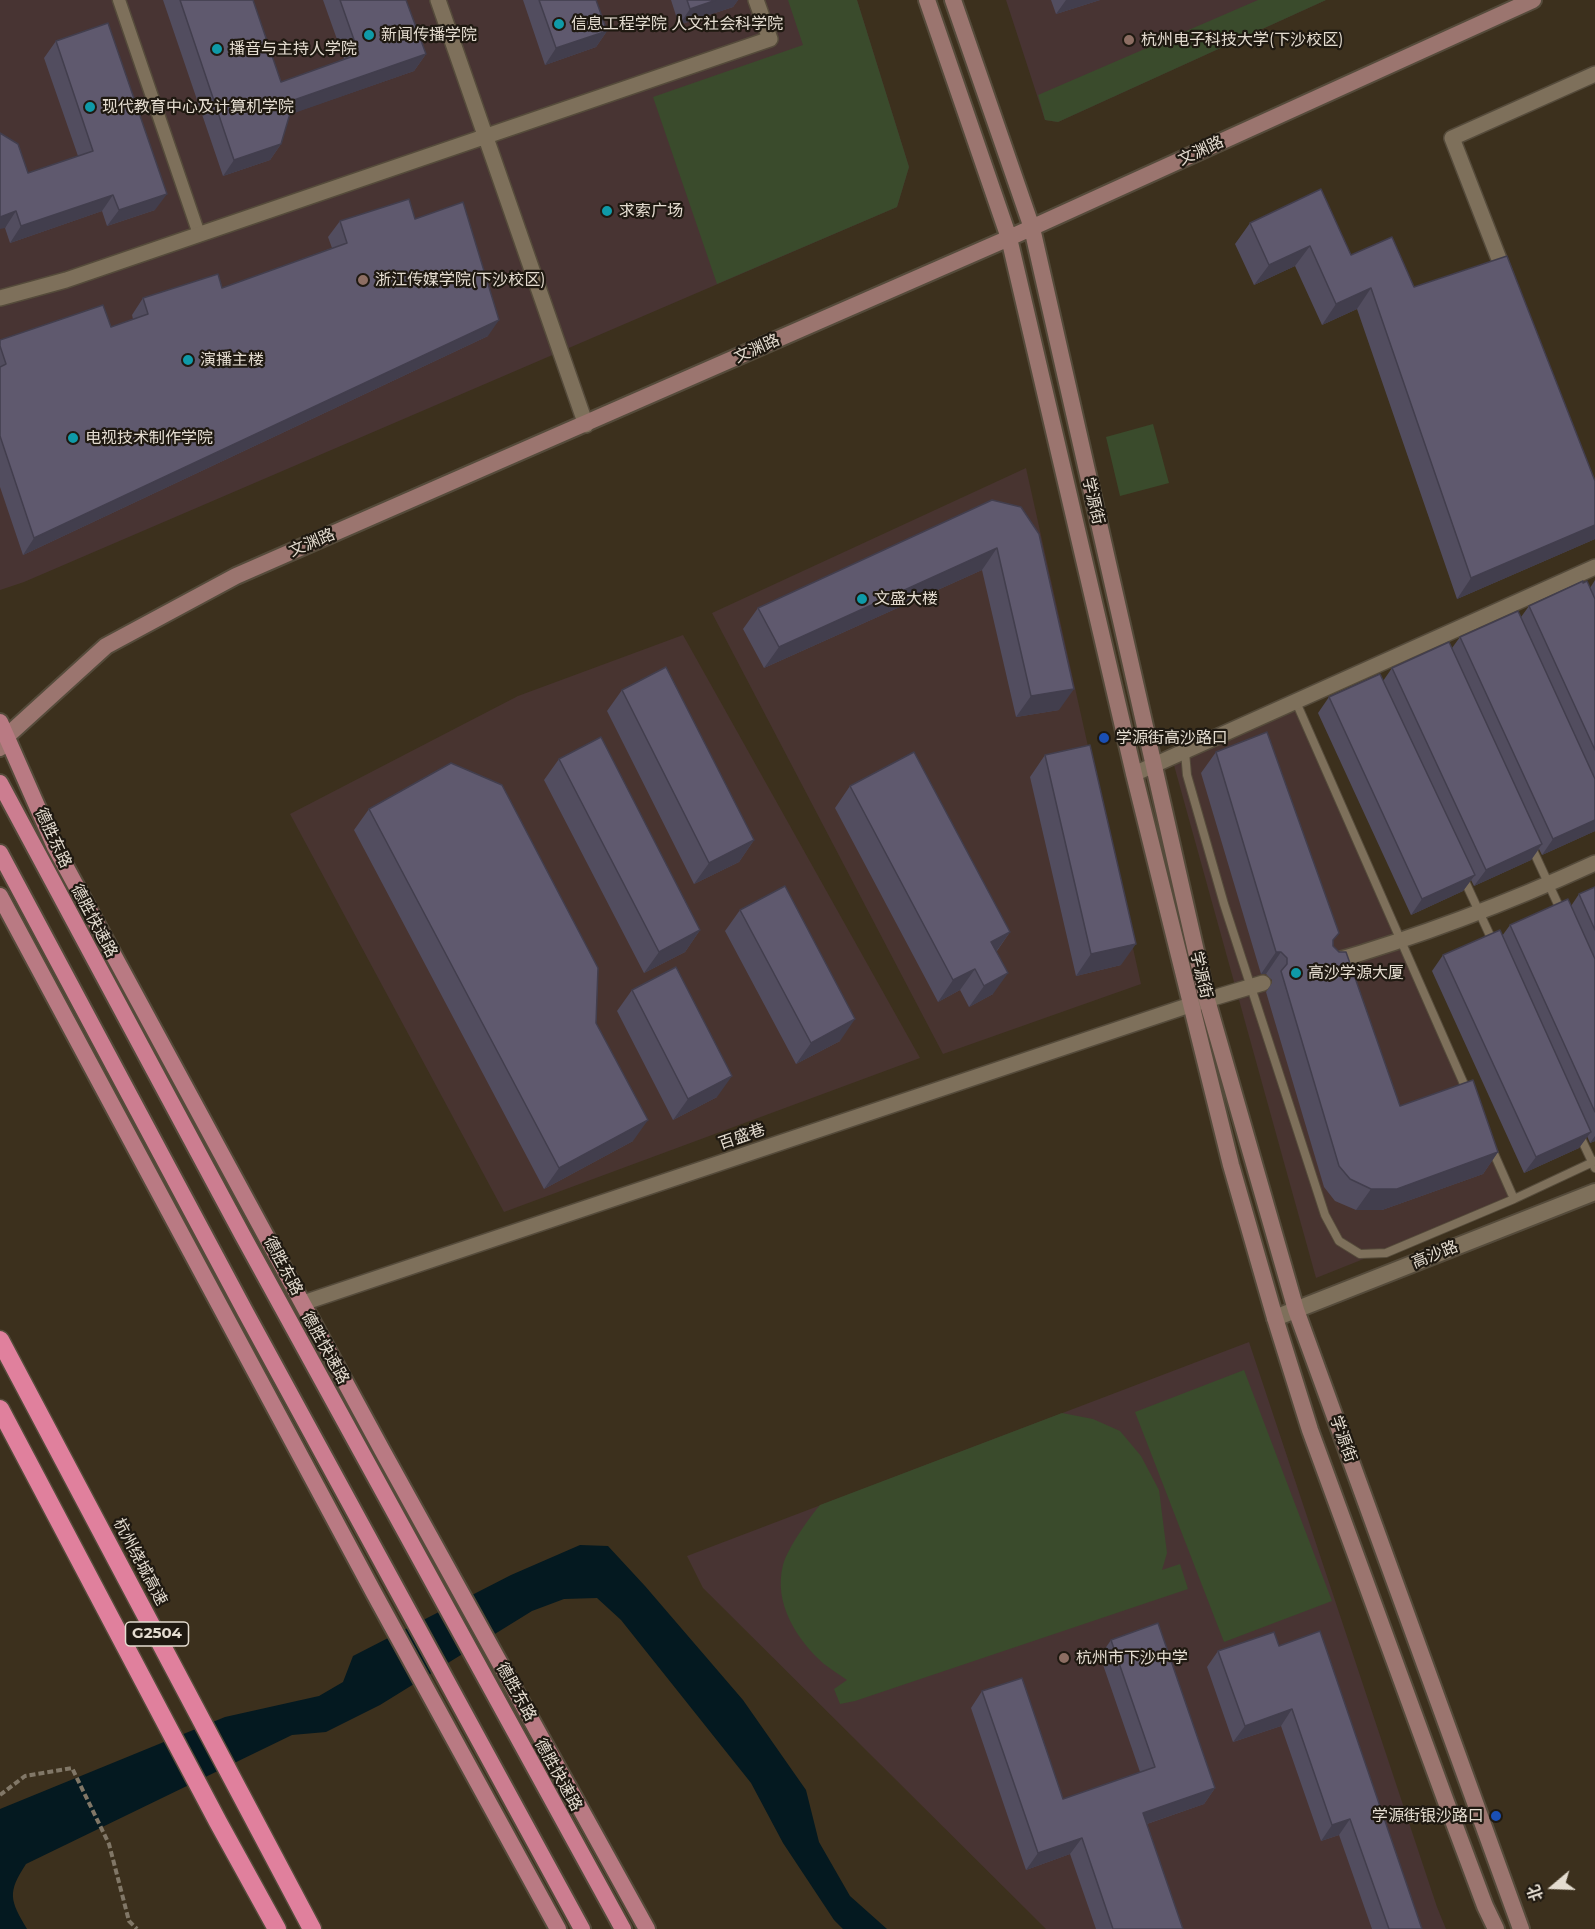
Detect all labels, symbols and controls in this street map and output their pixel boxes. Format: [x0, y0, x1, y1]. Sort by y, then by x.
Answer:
place label: 信息工程学院 人文社会科学院 [571, 14, 783, 34]
marker: 信息工程学院 人文社会科学院 [552, 17, 566, 31]
place label: 新闻传播学院 [381, 25, 477, 45]
marker: 新闻传播学院 [362, 28, 376, 42]
place label: 杭州电子科技大学(下沙校区) [1141, 30, 1344, 50]
marker: 杭州电子科技大学(下沙校区) [1122, 33, 1136, 47]
place label: 播音与主持人学院 [229, 39, 357, 59]
marker: 播音与主持人学院 [210, 42, 224, 56]
place label: 现代教育中心及计算机学院 [102, 97, 294, 117]
marker: 现代教育中心及计算机学院 [83, 100, 97, 114]
street label: 文渊路 [1175, 132, 1227, 170]
place label: 求索广场 [619, 201, 683, 221]
marker: 求索广场 [600, 204, 614, 218]
place label: 浙江传媒学院(下沙校区) [375, 270, 546, 290]
marker: 浙江传媒学院(下沙校区) [356, 273, 370, 287]
street label: 文渊路 [731, 330, 783, 368]
place label: 演播主楼 [200, 350, 264, 370]
marker: 演播主楼 [181, 353, 195, 367]
place label: 电视技术制作学院 [85, 428, 213, 448]
marker: 电视技术制作学院 [66, 431, 80, 445]
street label: 学源街 [1078, 475, 1108, 527]
street label: 文渊路 [286, 525, 338, 561]
place label: 文盛大楼 [874, 589, 938, 609]
marker: 文盛大楼 [855, 592, 869, 606]
place label: 学源街高沙路口 [1116, 728, 1228, 748]
marker: 学源街高沙路口 [1097, 731, 1111, 745]
street label: 德胜东路 [31, 805, 75, 871]
street label: 德胜快速路 [67, 881, 121, 961]
street label: 学源街 [1186, 949, 1216, 1001]
place label: 高沙学源大厦 [1308, 963, 1404, 983]
marker: 高沙学源大厦 [1289, 966, 1303, 980]
street label: 百盛巷 [716, 1120, 768, 1154]
street label: 德胜东路 [260, 1233, 306, 1299]
street label: 高沙路 [1409, 1237, 1461, 1273]
street label: 德胜快速路 [297, 1308, 353, 1388]
street label: 学源街 [1326, 1413, 1360, 1465]
street label: 杭州绕城高速 [109, 1515, 171, 1609]
road number: G2504 [126, 1622, 188, 1646]
place label: 杭州市下沙中学 [1076, 1648, 1188, 1668]
marker: 杭州市下沙中学 [1057, 1651, 1071, 1665]
street label: 德胜东路 [492, 1659, 540, 1725]
street label: 德胜快速路 [530, 1735, 586, 1815]
place label: 学源街银沙路口 [1372, 1806, 1484, 1826]
marker: 学源街银沙路口 [1489, 1809, 1503, 1823]
north arrow [1523, 1857, 1583, 1917]
text: 北 [1524, 1882, 1547, 1904]

